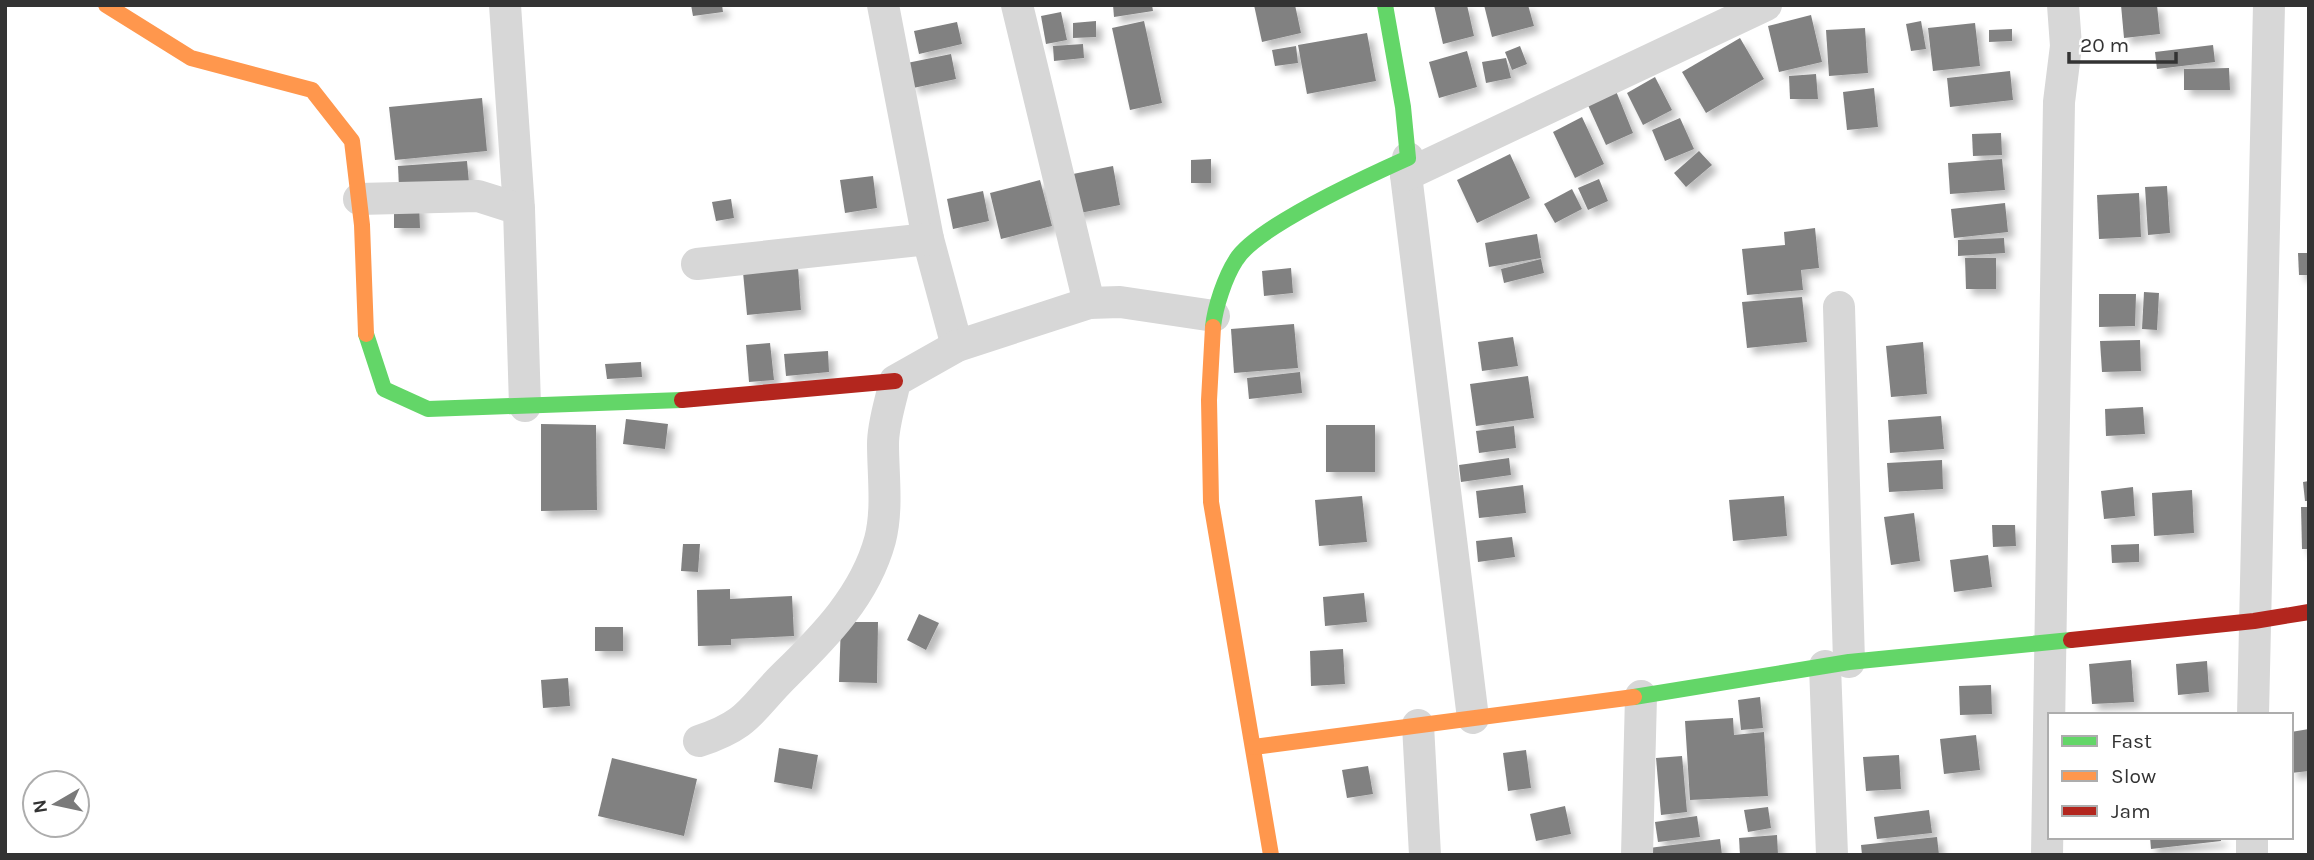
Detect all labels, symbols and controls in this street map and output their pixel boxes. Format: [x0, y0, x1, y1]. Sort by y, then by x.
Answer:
scale bar [2069, 21, 2176, 65]
text: 20 m [2080, 33, 2129, 57]
legend [2048, 713, 2293, 839]
text: Fast [2111, 729, 2152, 753]
text: Slow [2111, 764, 2156, 788]
north arrow [21, 769, 91, 839]
text: N [28, 798, 52, 815]
text: Jam [2111, 799, 2151, 823]

